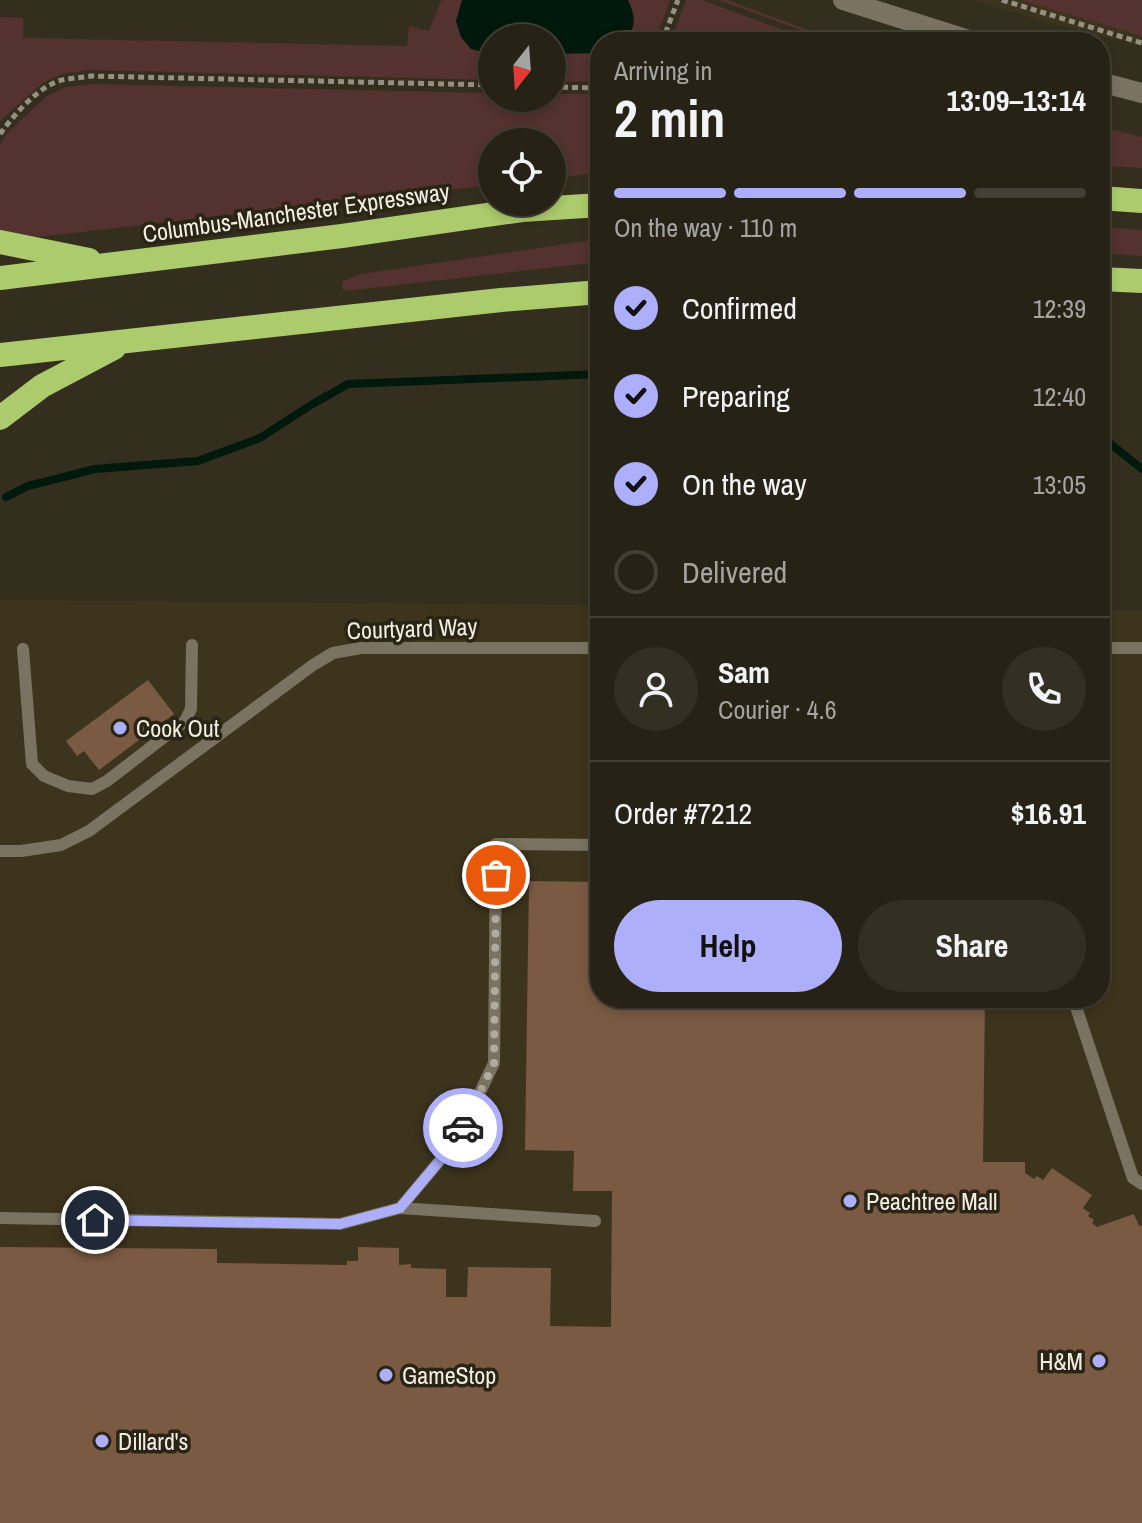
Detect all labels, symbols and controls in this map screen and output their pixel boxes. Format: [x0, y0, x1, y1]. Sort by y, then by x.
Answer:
north arrow [478, 24, 566, 112]
map controls [478, 24, 566, 216]
text: Arriving in [614, 53, 712, 88]
text: 13:09–13:14 [947, 80, 1086, 120]
text: 2 min [614, 83, 725, 153]
button: locate [478, 128, 566, 216]
street label: Columbus-Manchester Expressway [141, 175, 452, 249]
text: On the way · 110 m [614, 210, 797, 245]
icon: check [614, 286, 658, 330]
text: Confirmed [682, 288, 797, 328]
text: 12:39 [1033, 291, 1086, 326]
icon: check [614, 374, 658, 418]
text: Preparing [682, 376, 790, 416]
text: 12:40 [1033, 379, 1086, 414]
icon: check [614, 462, 658, 506]
text: On the way [682, 464, 806, 504]
text: 13:05 [1033, 467, 1086, 502]
text: Delivered [682, 552, 787, 592]
street label: Courtyard Way [346, 610, 478, 646]
button: person [614, 647, 698, 731]
button: phone [1002, 647, 1086, 731]
text: Sam [718, 652, 770, 692]
text: Courier · 4.6 [718, 692, 837, 727]
place label: Cook Out [136, 712, 220, 744]
marker: Cook Out [111, 719, 129, 737]
text: Order #7212 [614, 793, 752, 833]
text: $16.91 [1011, 793, 1086, 833]
pin [462, 841, 530, 909]
icon: bag [474, 853, 518, 897]
button: Help [614, 900, 842, 992]
button: Share [858, 900, 1086, 992]
courier [423, 1088, 503, 1168]
icon: car [441, 1106, 485, 1150]
place label: Peachtree Mall [866, 1185, 997, 1217]
pin [61, 1186, 129, 1254]
marker: Peachtree Mall [841, 1192, 859, 1210]
icon: home [73, 1198, 117, 1242]
place label: H&M [1039, 1345, 1083, 1377]
marker: H&M [1090, 1352, 1108, 1370]
place label: GameStop [402, 1359, 496, 1391]
marker: GameStop [377, 1366, 395, 1384]
place label: Dillard's [118, 1425, 188, 1457]
marker: Dillard's [93, 1432, 111, 1450]

